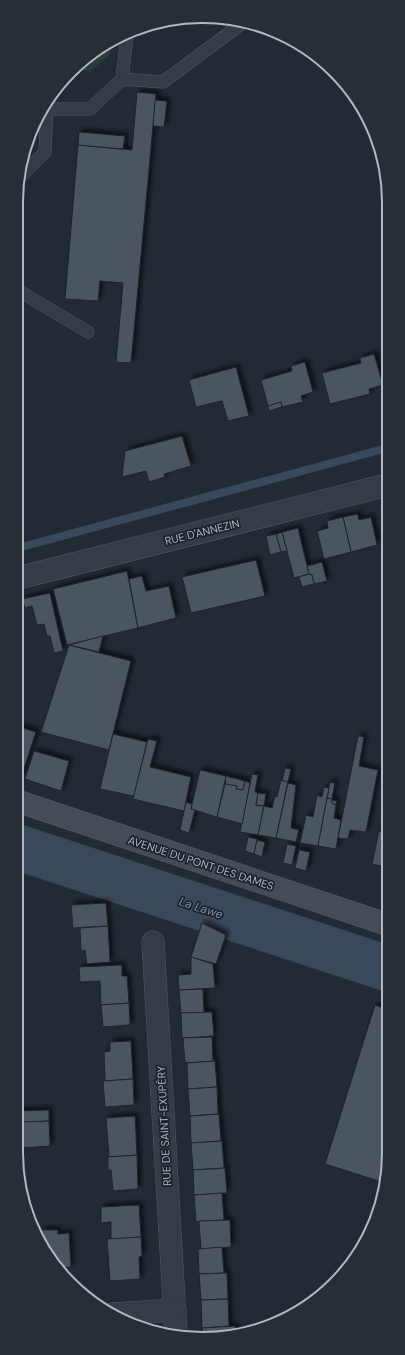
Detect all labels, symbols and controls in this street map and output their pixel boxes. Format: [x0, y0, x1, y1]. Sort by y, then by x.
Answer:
street label: RUE D'ANNEZIN [163, 516, 241, 548]
street label: AVENUE DU PONT DES DAMES [126, 833, 276, 893]
water label: La Lawe [177, 893, 225, 923]
street label: RUE DE SAINT-EXUPÉRY [154, 1065, 174, 1186]

